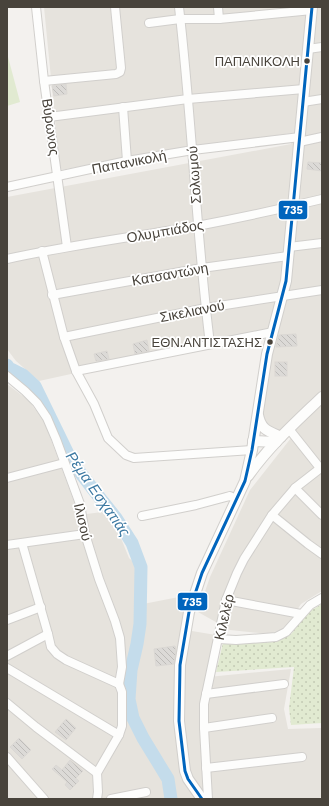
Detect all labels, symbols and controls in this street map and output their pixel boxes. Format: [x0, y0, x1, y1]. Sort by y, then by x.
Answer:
place label: ΠΑΠΑΝΙΚΟΛΗ [215, 54, 300, 69]
marker: ΠΑΠΑΝΙΚΟΛΗ [302, 56, 312, 66]
street label: Βύρωνος [39, 97, 63, 157]
street label: Σολωμού [184, 145, 204, 205]
street label: Παπανικολή [90, 147, 168, 177]
line badge: 735 [278, 200, 308, 220]
text: 735 [283, 204, 303, 217]
street label: Ολυμπιάδος [125, 216, 205, 246]
street label: Κατσαντώνη [131, 259, 209, 289]
street label: Σικελιανού [158, 297, 226, 325]
place label: ΕΘΝ.ΑΝΤΙΣΤΑΣΗΣ [152, 335, 262, 350]
marker: ΕΘΝ.ΑΝΤΙΣΤΑΣΗΣ [265, 337, 275, 347]
water label: Ρέμα Εσχατιάς [62, 448, 134, 541]
street label: Ιλισού [71, 502, 95, 542]
line badge: 735 [177, 592, 208, 611]
street label: Κιλελέρ [211, 592, 237, 642]
text: 735 [182, 596, 202, 609]

